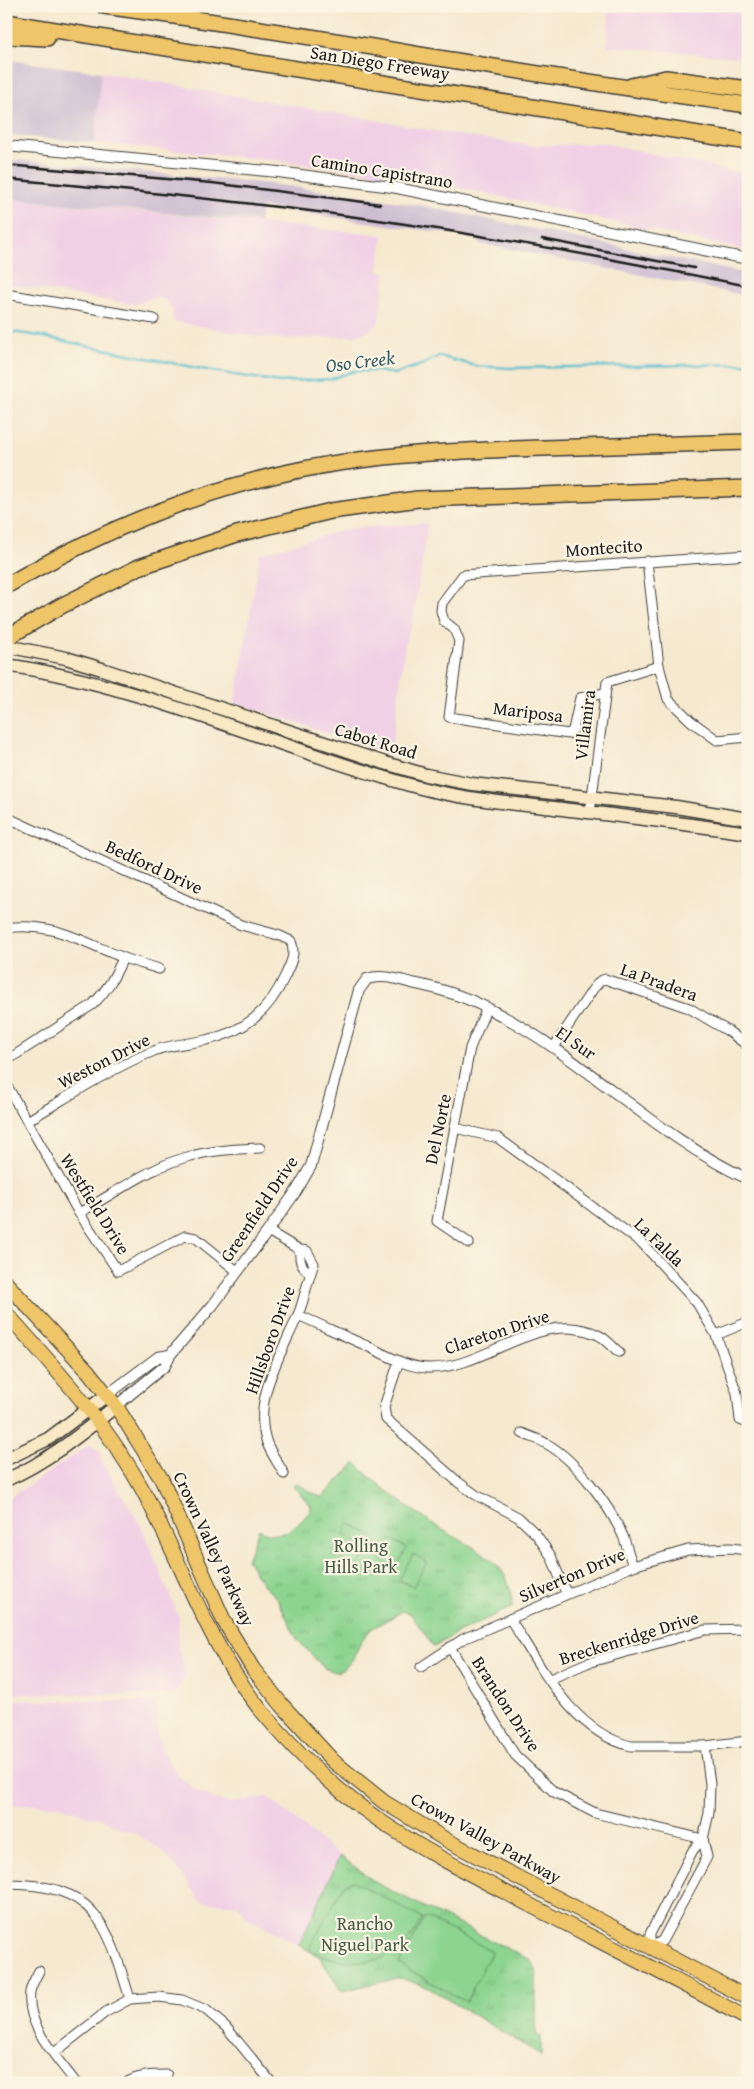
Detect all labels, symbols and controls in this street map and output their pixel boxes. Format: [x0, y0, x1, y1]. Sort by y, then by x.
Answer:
street label: San Diego Freeway [308, 38, 452, 87]
street label: Camino Capistrano [309, 146, 455, 195]
water label: Oso Creek [324, 343, 396, 379]
street label: Montecito [564, 531, 644, 564]
street label: Villamira [567, 688, 602, 762]
street label: Mariposa [492, 694, 565, 729]
street label: Cabot Road [332, 715, 421, 766]
street label: Bedford Drive [101, 832, 207, 901]
street label: La Pradera [617, 955, 702, 1008]
street label: El Sur [550, 1019, 603, 1067]
street label: Weston Drive [53, 1026, 155, 1095]
street label: Del Norte [417, 1091, 458, 1167]
street label: Westfield Drive [54, 1148, 137, 1260]
street label: Greenfield Drive [213, 1150, 304, 1267]
street label: La Falda [628, 1211, 691, 1273]
street label: Hillsboro Drive [237, 1282, 302, 1398]
street label: Clareton Drive [441, 1302, 553, 1361]
street label: Crown Valley Parkway [167, 1467, 262, 1631]
park label: Rolling Hills Park [325, 1532, 398, 1580]
street label: Silverton Drive [514, 1540, 629, 1609]
street label: Breckenridge Drive [556, 1603, 702, 1672]
street label: Brandon Drive [465, 1651, 548, 1757]
street label: Crown Valley Parkway [406, 1785, 566, 1890]
park label: Rancho Niguel Park [321, 1910, 410, 1958]

